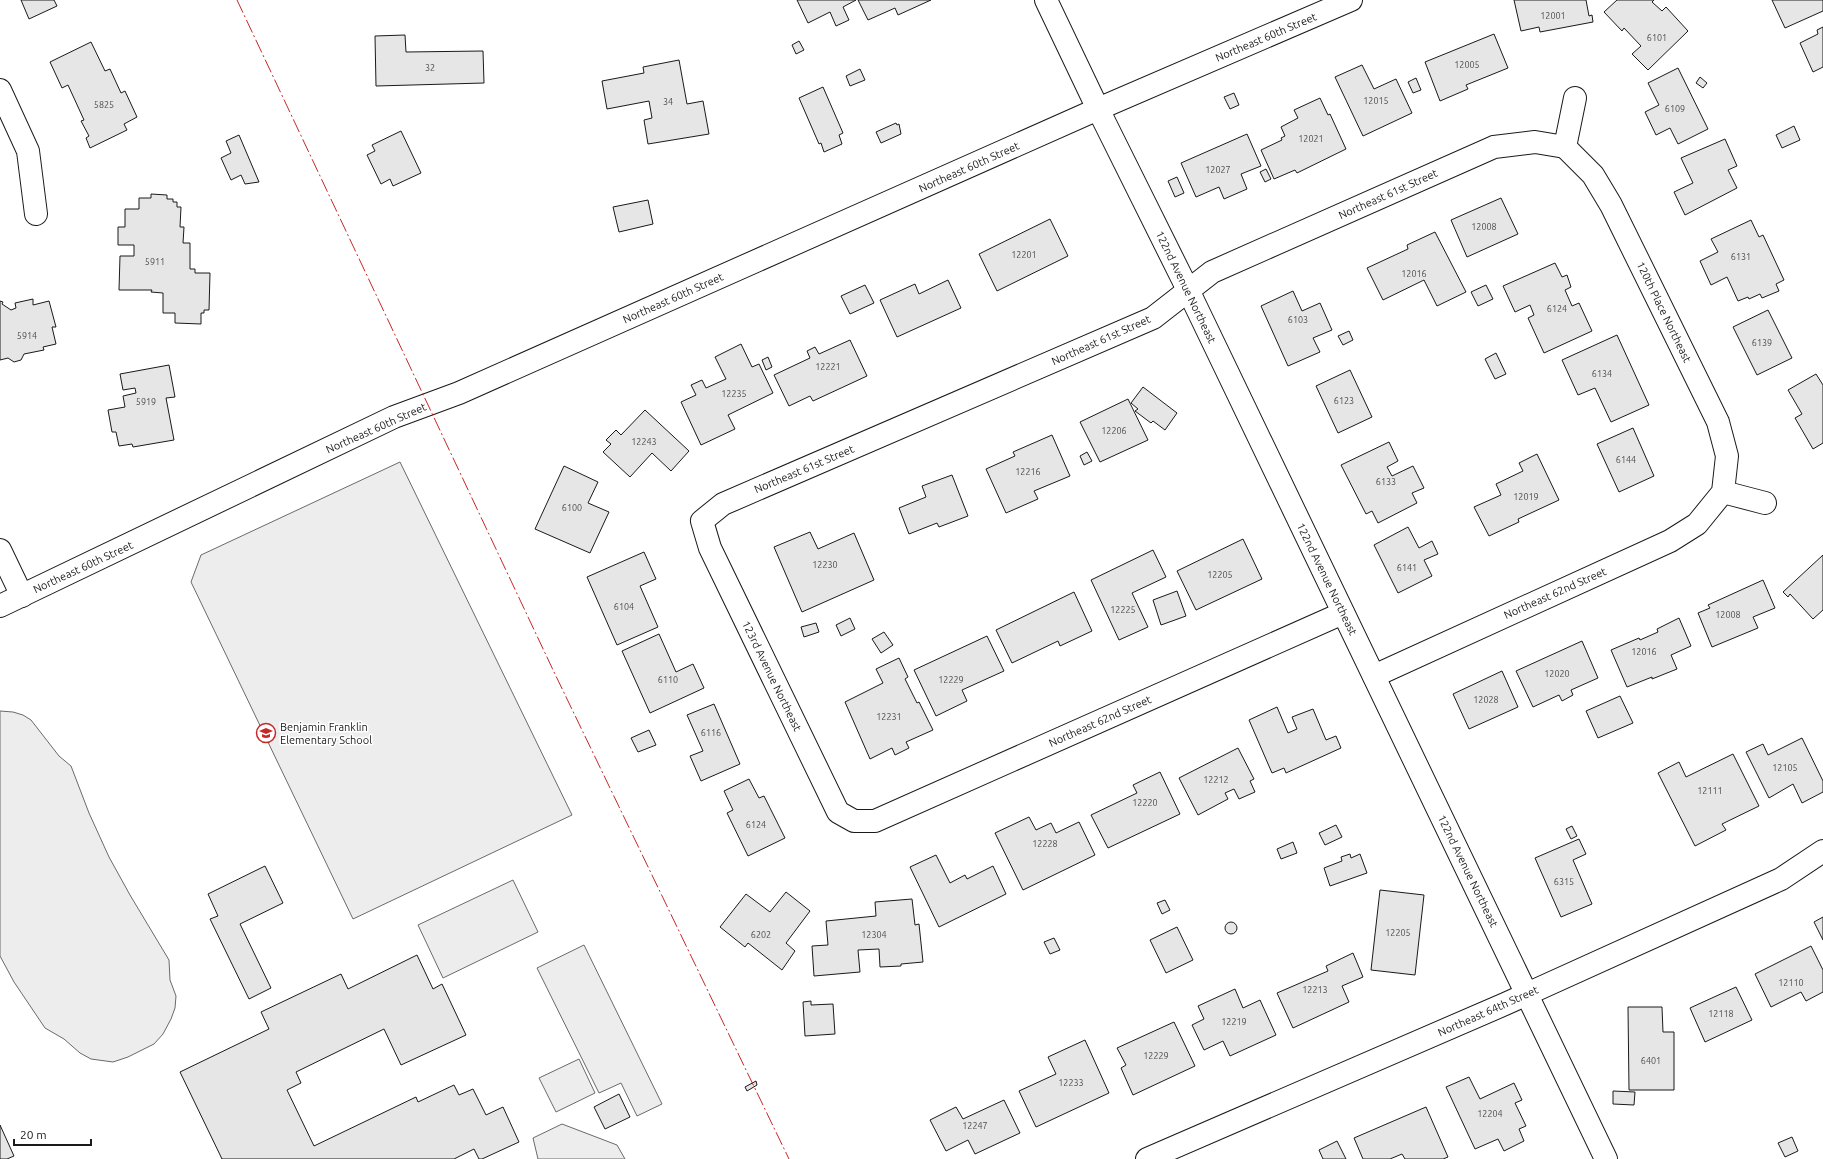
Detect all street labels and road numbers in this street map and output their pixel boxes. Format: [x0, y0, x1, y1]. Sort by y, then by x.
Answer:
street label: Northeast 60th Street [1214, 10, 1319, 64]
street label: Northeast 60th Street [917, 139, 1022, 195]
street label: Northeast 61st Street [1337, 166, 1440, 221]
street label: 122nd Avenue Northeast [1154, 229, 1219, 346]
street label: 120th Place Northeast [1634, 260, 1694, 365]
street label: Northeast 60th Street [621, 270, 726, 326]
street label: Northeast 61st Street [1050, 312, 1153, 367]
street label: Northeast 60th Street [324, 400, 429, 456]
street label: Northeast 61st Street [752, 442, 856, 495]
street label: 122nd Avenue Northeast [1295, 521, 1360, 638]
street label: Northeast 60th Street [31, 538, 135, 595]
street label: Northeast 62nd Street [1502, 565, 1609, 621]
street label: 123rd Avenue Northeast [740, 619, 804, 734]
street label: Northeast 62nd Street [1047, 693, 1154, 749]
street label: 122nd Avenue Northeast [1436, 813, 1501, 930]
street label: Northeast 64th Street [1436, 983, 1541, 1039]

